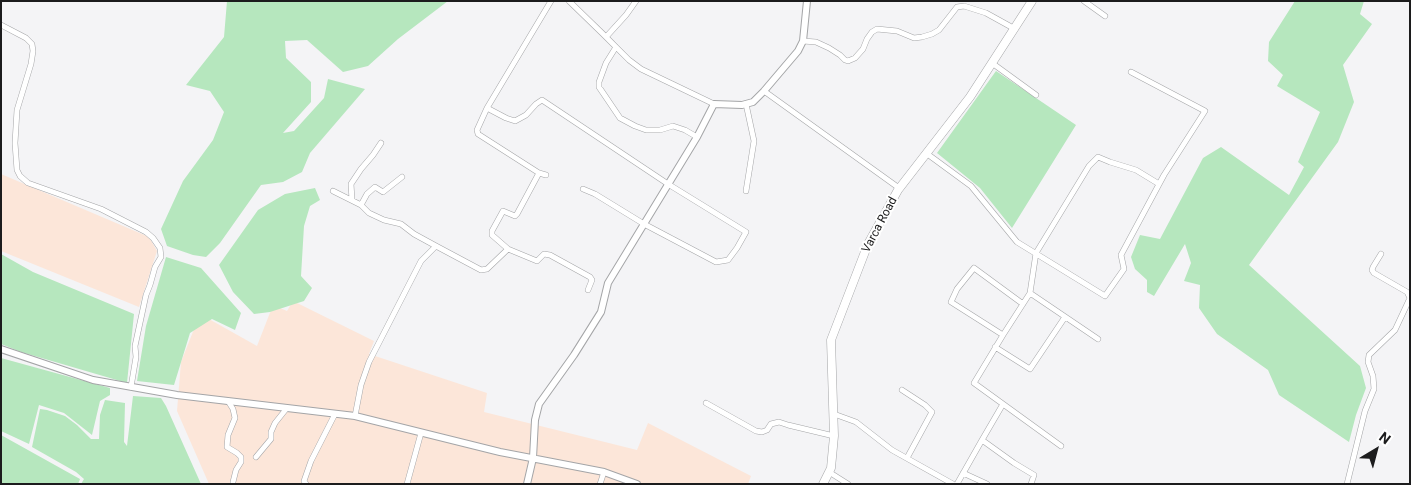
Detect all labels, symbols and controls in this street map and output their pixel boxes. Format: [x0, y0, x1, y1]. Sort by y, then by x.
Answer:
street label: Varca Road [859, 195, 901, 255]
north arrow [1351, 425, 1401, 475]
text: N [1376, 429, 1394, 447]

